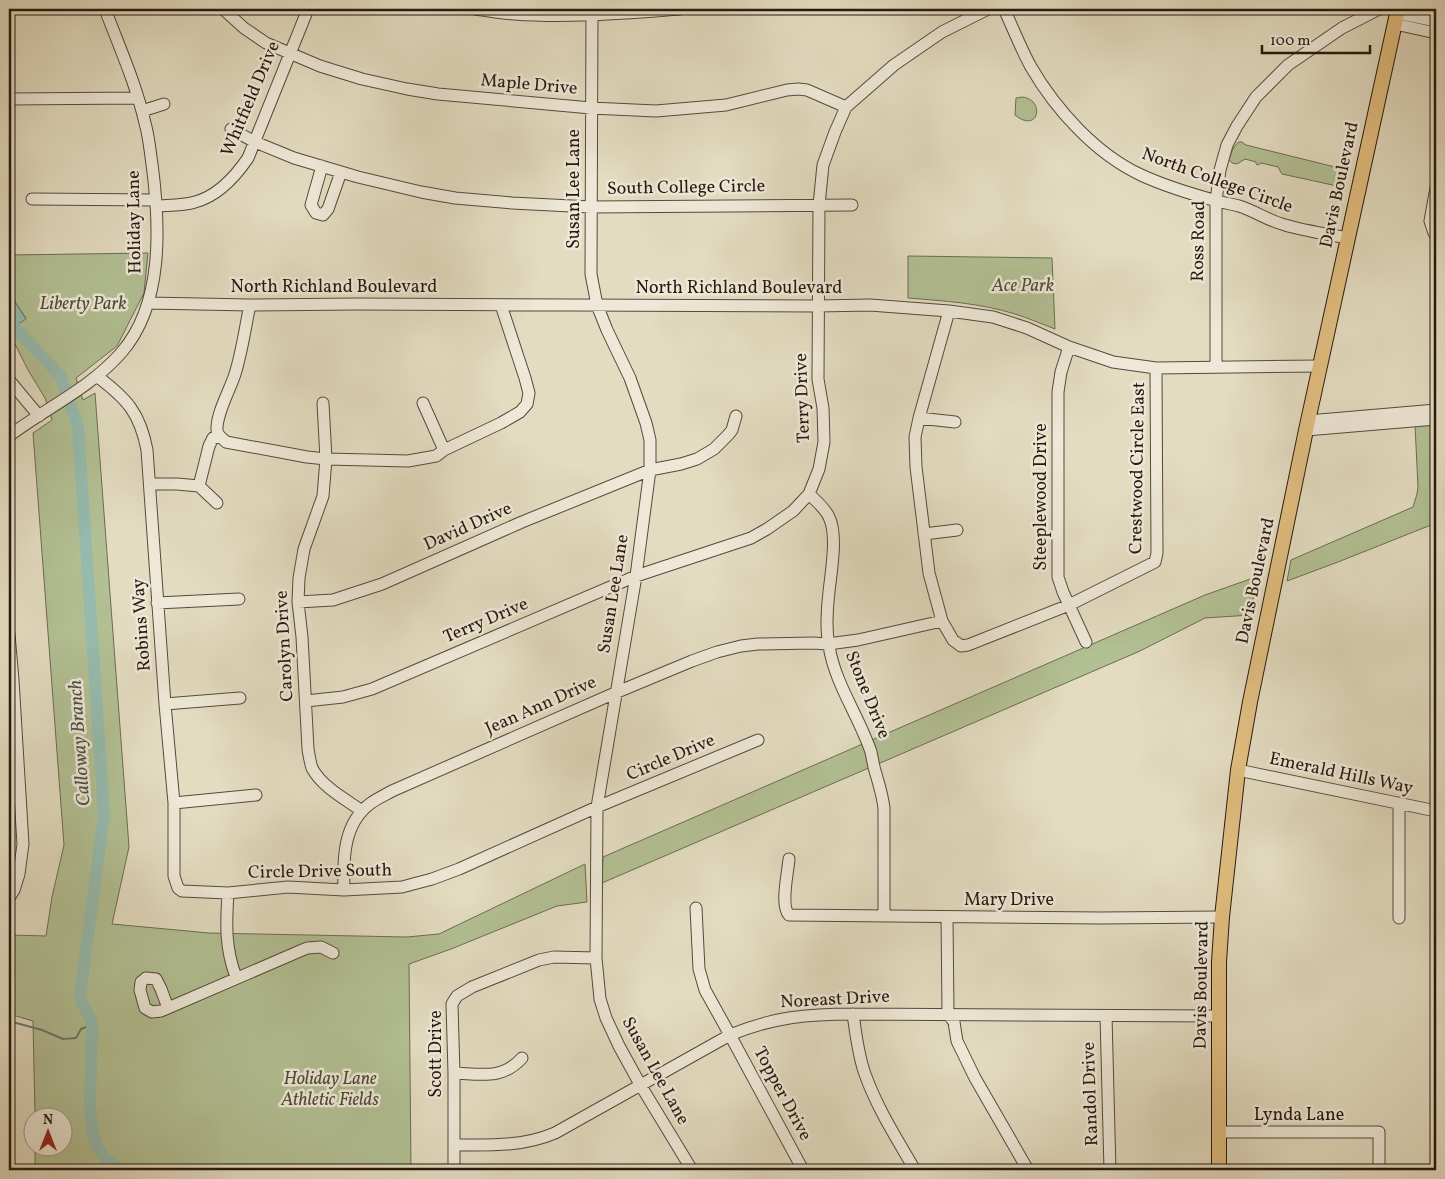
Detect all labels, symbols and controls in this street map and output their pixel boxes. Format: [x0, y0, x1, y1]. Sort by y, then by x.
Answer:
scale bar [1262, 22, 1370, 54]
text: 100 m [1270, 31, 1310, 52]
street label: Whitfield Drive [215, 37, 287, 161]
street label: Maple Drive [479, 68, 579, 102]
street label: Davis Boulevard [1314, 119, 1366, 251]
street label: Susan Lee Lane [562, 129, 587, 249]
street label: North College Circle [1138, 142, 1296, 220]
street label: Holiday Lane [122, 170, 148, 274]
street label: South College Circle [607, 174, 765, 202]
street label: Ross Road [1186, 200, 1212, 282]
park label: Ace Park [991, 274, 1054, 299]
street label: North Richland Boulevard [231, 275, 437, 300]
street label: North Richland Boulevard [636, 276, 842, 301]
park label: Liberty Park [39, 292, 127, 317]
street label: Terry Drive [789, 353, 817, 443]
street label: Crestwood Circle East [1124, 382, 1152, 554]
street label: Steeplewood Drive [1029, 423, 1054, 571]
street label: David Drive [420, 496, 516, 558]
street label: Davis Boulevard [1230, 515, 1282, 647]
street label: Susan Lee Lane [592, 533, 636, 655]
street label: Robins Way [126, 577, 158, 672]
street label: Carolyn Drive [270, 590, 300, 702]
street label: Terry Drive [440, 592, 532, 650]
street label: Stone Drive [838, 647, 896, 743]
street label: Jean Ann Drive [481, 670, 601, 742]
water label: Calloway Branch [63, 679, 97, 807]
street label: Circle Drive [623, 728, 719, 788]
street label: Emerald Hills Way [1267, 747, 1415, 801]
street label: Circle Drive South [248, 858, 393, 886]
street label: Mary Drive [964, 888, 1054, 913]
street label: Davis Boulevard [1188, 920, 1216, 1050]
street label: Noreast Drive [780, 985, 890, 1015]
street label: Scott Drive [424, 1010, 449, 1098]
street label: Susan Lee Lane [615, 1012, 695, 1130]
street label: Randol Drive [1077, 1041, 1105, 1147]
street label: Topper Drive [747, 1043, 817, 1145]
park label: Holiday Lane Athletic Fields [280, 1067, 379, 1113]
street label: Lynda Lane [1254, 1103, 1344, 1128]
north arrow [22, 1106, 72, 1156]
text: N [43, 1111, 53, 1130]

